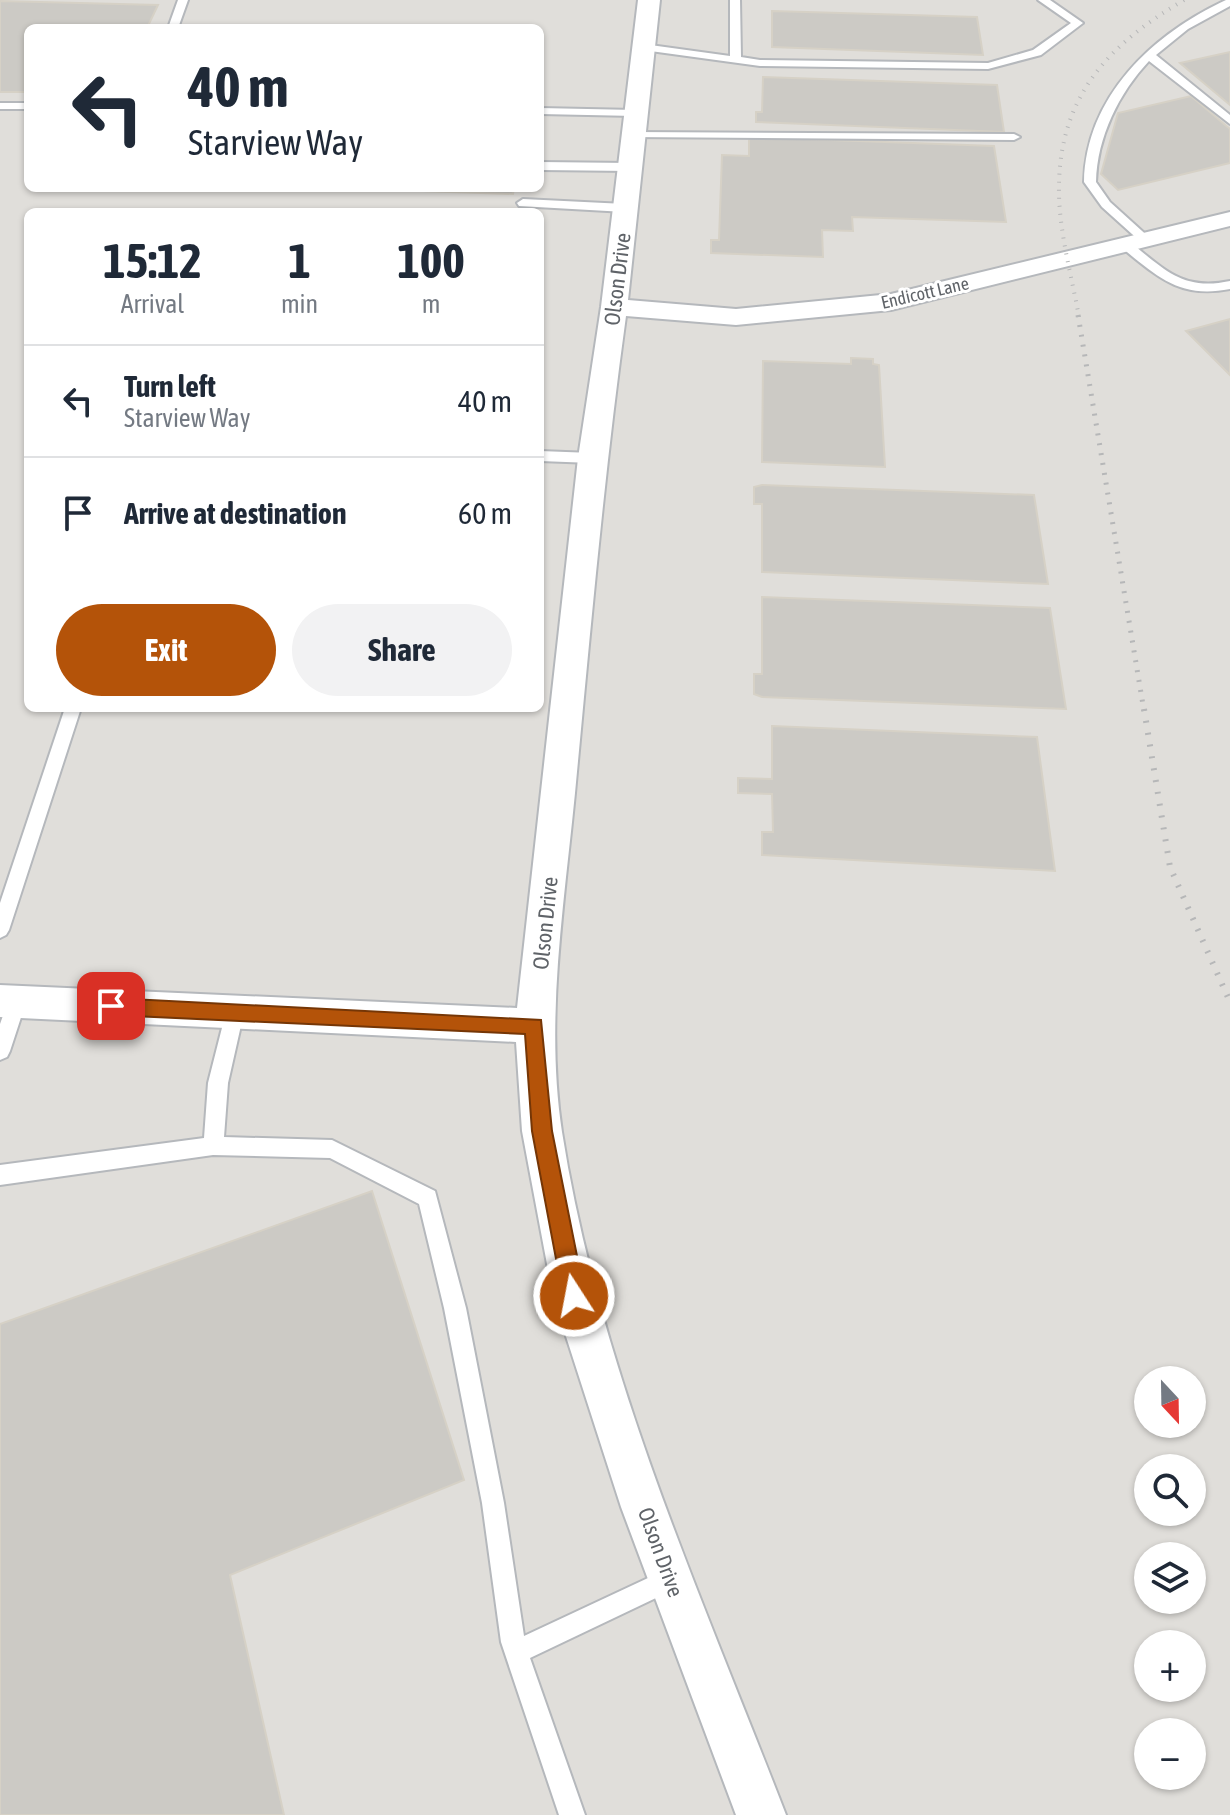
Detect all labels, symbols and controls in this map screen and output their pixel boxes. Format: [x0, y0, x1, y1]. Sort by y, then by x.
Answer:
text: 40 m [188, 55, 289, 119]
icon: left [56, 56, 160, 160]
text: Starview Way [188, 121, 363, 163]
street label: Olson Drive [598, 231, 636, 327]
text: 15:12 [103, 233, 202, 288]
text: 1 [288, 233, 311, 288]
text: 100 [397, 233, 465, 288]
street label: Endicott Lane [879, 272, 971, 313]
text: Arrival [121, 289, 184, 319]
text: min [281, 289, 318, 319]
text: m [422, 289, 440, 319]
text: Turn left [124, 369, 216, 403]
icon: left [56, 379, 100, 423]
text: 40 m [458, 384, 512, 418]
text: Starview Way [124, 403, 250, 433]
icon: arrive [56, 491, 100, 535]
text: Arrive at destination [124, 496, 346, 530]
text: 60 m [458, 496, 512, 530]
button: Exit [56, 604, 276, 696]
button: Share [292, 604, 512, 696]
street label: Olson Drive [527, 875, 563, 971]
pin [77, 972, 145, 1040]
icon: arrive [89, 984, 133, 1028]
position arrow [532, 1254, 616, 1338]
north arrow [1134, 1366, 1206, 1438]
map controls [1134, 1366, 1206, 1790]
button: search [1134, 1454, 1206, 1526]
street label: Olson Drive [633, 1504, 689, 1600]
button: layers [1134, 1542, 1206, 1614]
button: + [1134, 1630, 1206, 1702]
button: − [1134, 1718, 1206, 1790]

